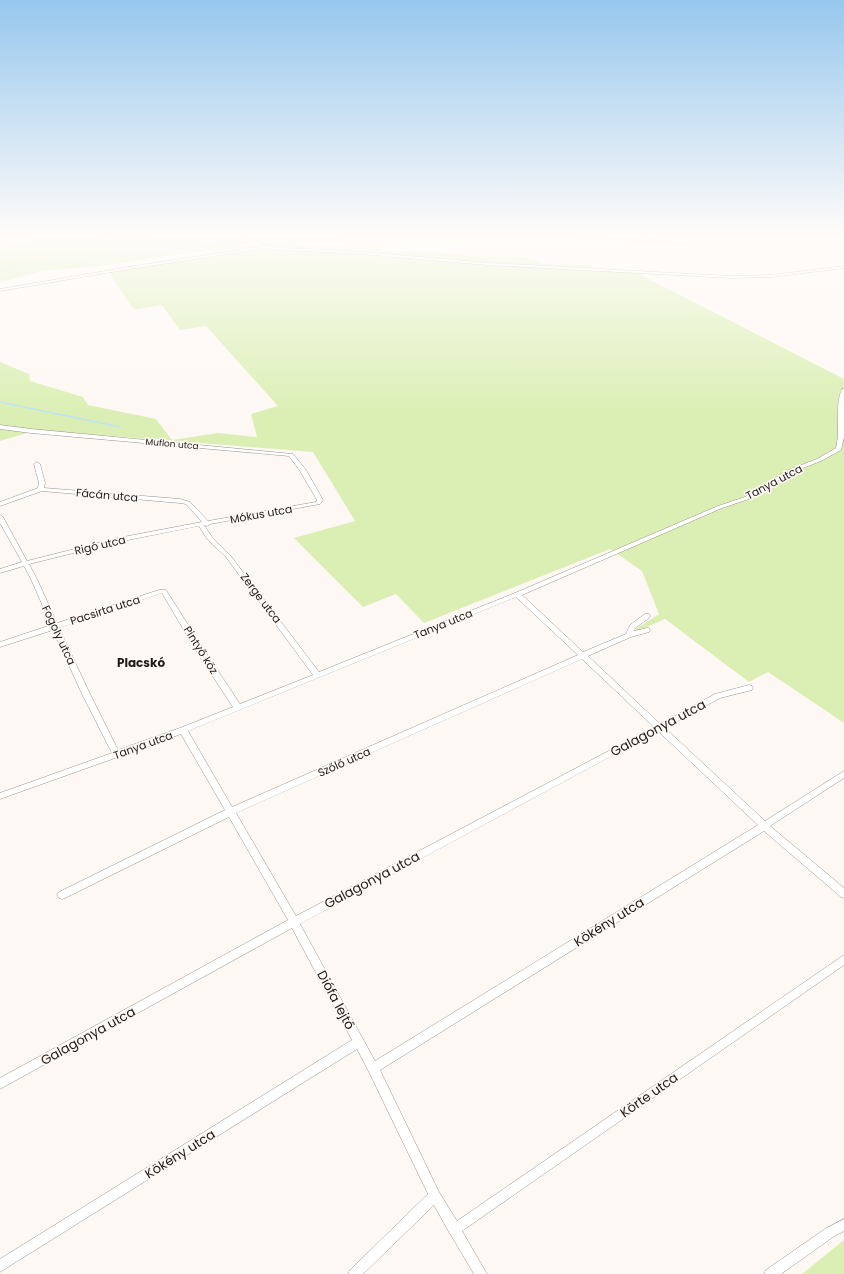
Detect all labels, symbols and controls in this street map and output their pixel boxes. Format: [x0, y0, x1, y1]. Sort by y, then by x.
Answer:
street label: Muflon utca [145, 436, 199, 452]
street label: Tanya utca [743, 460, 805, 504]
street label: Fácán utca [75, 484, 139, 506]
street label: Mókus utca [229, 501, 293, 527]
street label: Rigó utca [73, 531, 127, 559]
street label: Zerge utca [237, 570, 285, 626]
street label: Pacsirta utca [68, 591, 142, 629]
street label: Fogoly utca [38, 603, 80, 667]
street label: Tanya utca [411, 605, 475, 643]
street label: Pintyő köz [180, 623, 222, 677]
district label: Placskó [117, 654, 165, 671]
street label: Galagonya utca [607, 695, 709, 761]
street label: Tanya utca [111, 727, 175, 763]
street label: Szőlő utca [315, 743, 373, 781]
street label: Galagonya utca [321, 847, 423, 913]
street label: Kökény utca [570, 893, 648, 951]
street label: Diófa lejtő [312, 967, 360, 1033]
street label: Galagonya utca [37, 1002, 139, 1070]
street label: Körte utca [616, 1068, 682, 1122]
street label: Kökény utca [141, 1125, 219, 1183]

